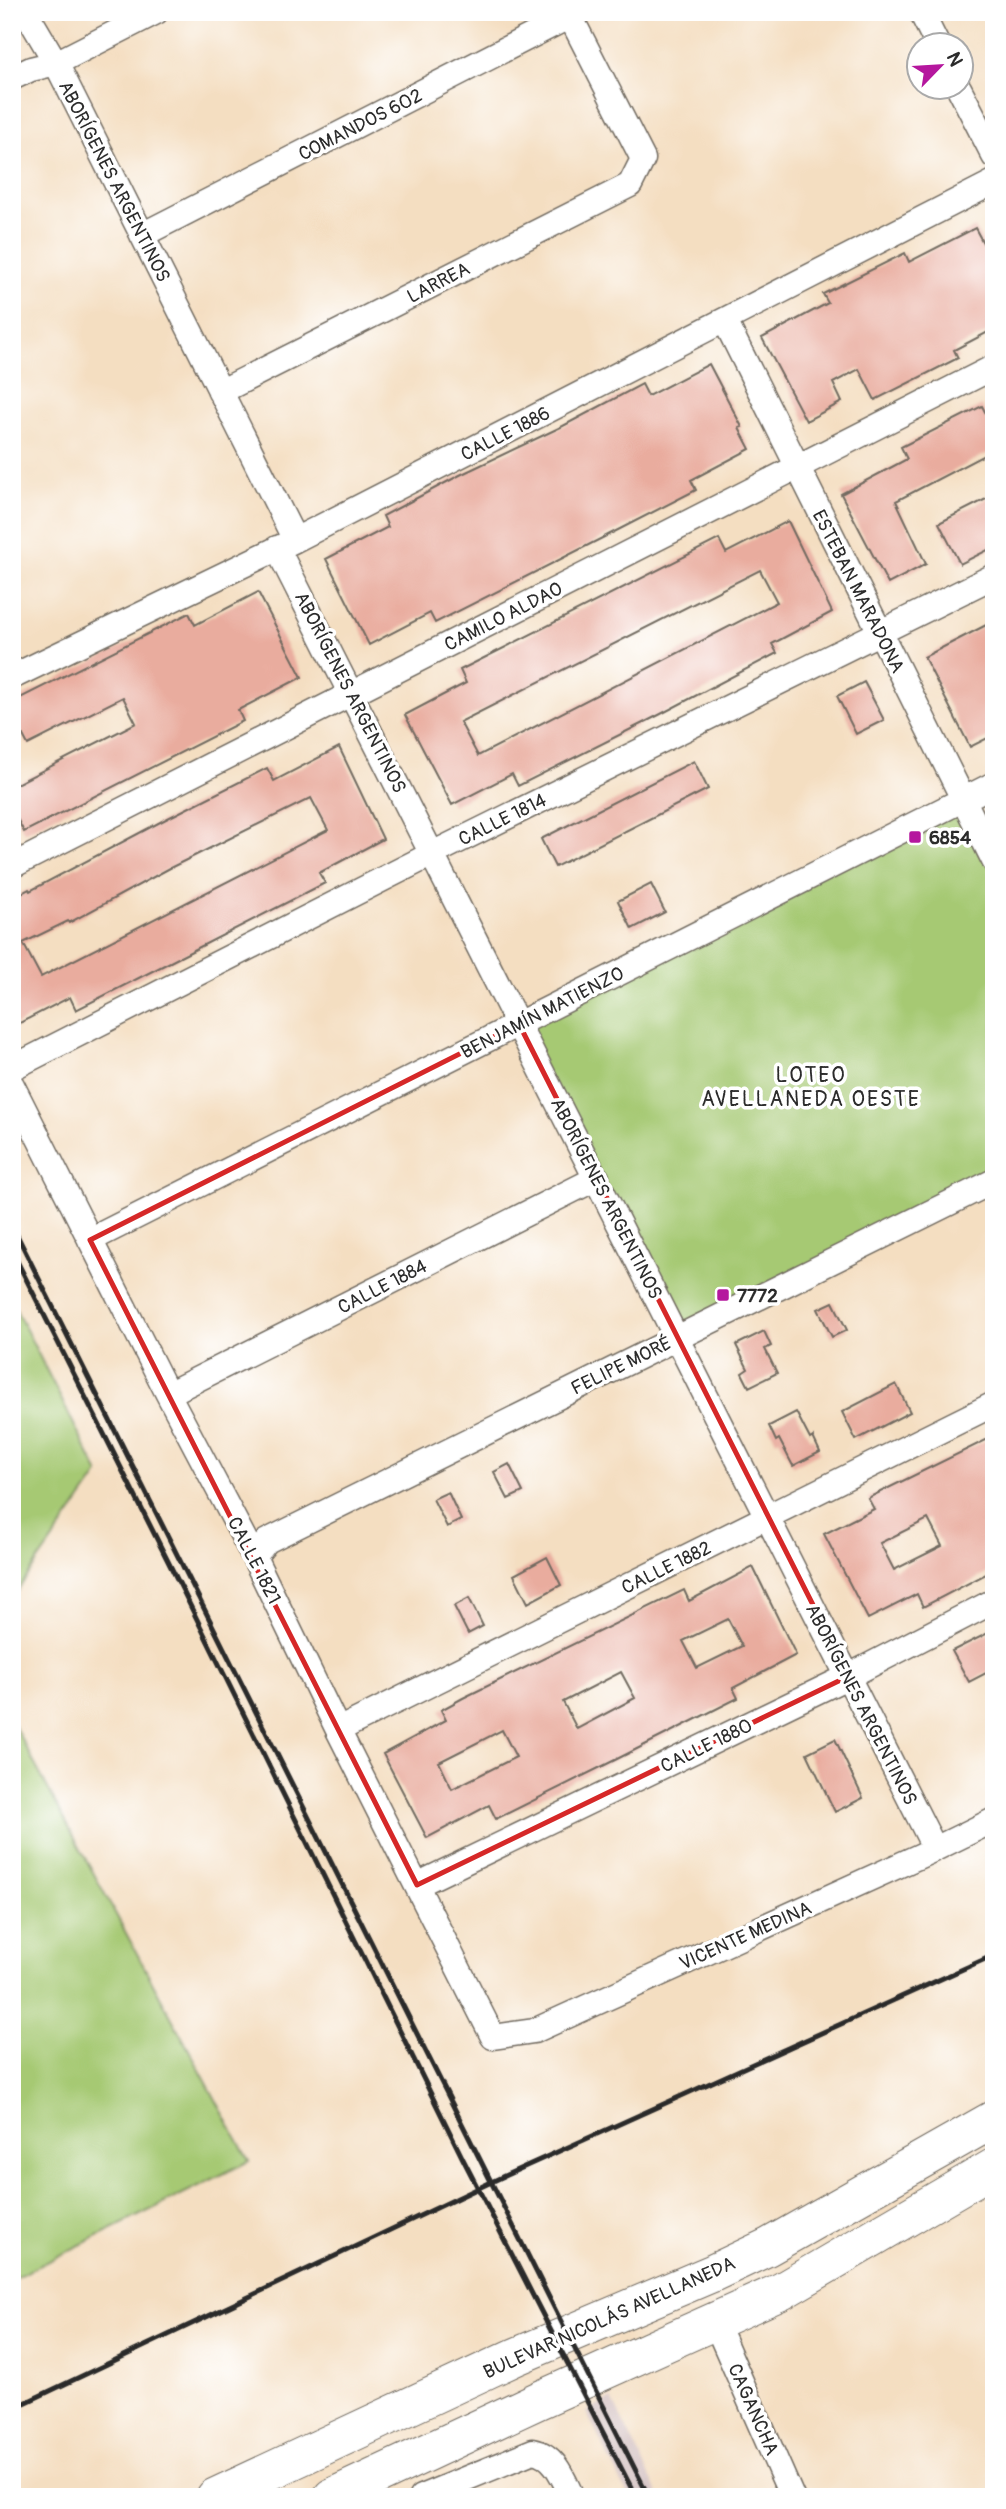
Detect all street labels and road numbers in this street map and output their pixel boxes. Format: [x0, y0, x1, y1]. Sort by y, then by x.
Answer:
street label: ABORÍGENES ARGENTINOS [53, 77, 175, 286]
street label: COMANDOS 602 [295, 83, 426, 166]
street label: LARREA [403, 257, 474, 309]
street label: CALLE 1886 [457, 401, 554, 467]
street label: ESTEBAN MARADONA [807, 506, 910, 677]
street label: CAMILO ALDAO [440, 577, 567, 657]
street label: ABORÍGENES ARGENTINOS [289, 588, 411, 797]
street label: CALLE 1814 [455, 788, 550, 851]
street label: BENJAMÍN MATIENZO [457, 961, 628, 1064]
street label: ABORÍGENES ARGENTINOS [545, 1094, 667, 1303]
street label: CALLE 1884 [334, 1254, 431, 1320]
street label: FELIPE MORÉ [567, 1331, 676, 1401]
street label: CALLE 1821 [222, 1513, 286, 1608]
street label: CALLE 1882 [618, 1536, 715, 1600]
street label: ABORÍGENES ARGENTINOS [800, 1600, 922, 1809]
street label: CALLE 1880 [657, 1713, 756, 1778]
street label: VICENTE MEDINA [676, 1896, 815, 1976]
street label: BULEVAR NICOLÁS AVELLANEDA [480, 2251, 739, 2384]
street label: CAGANCHA [722, 2360, 784, 2459]

